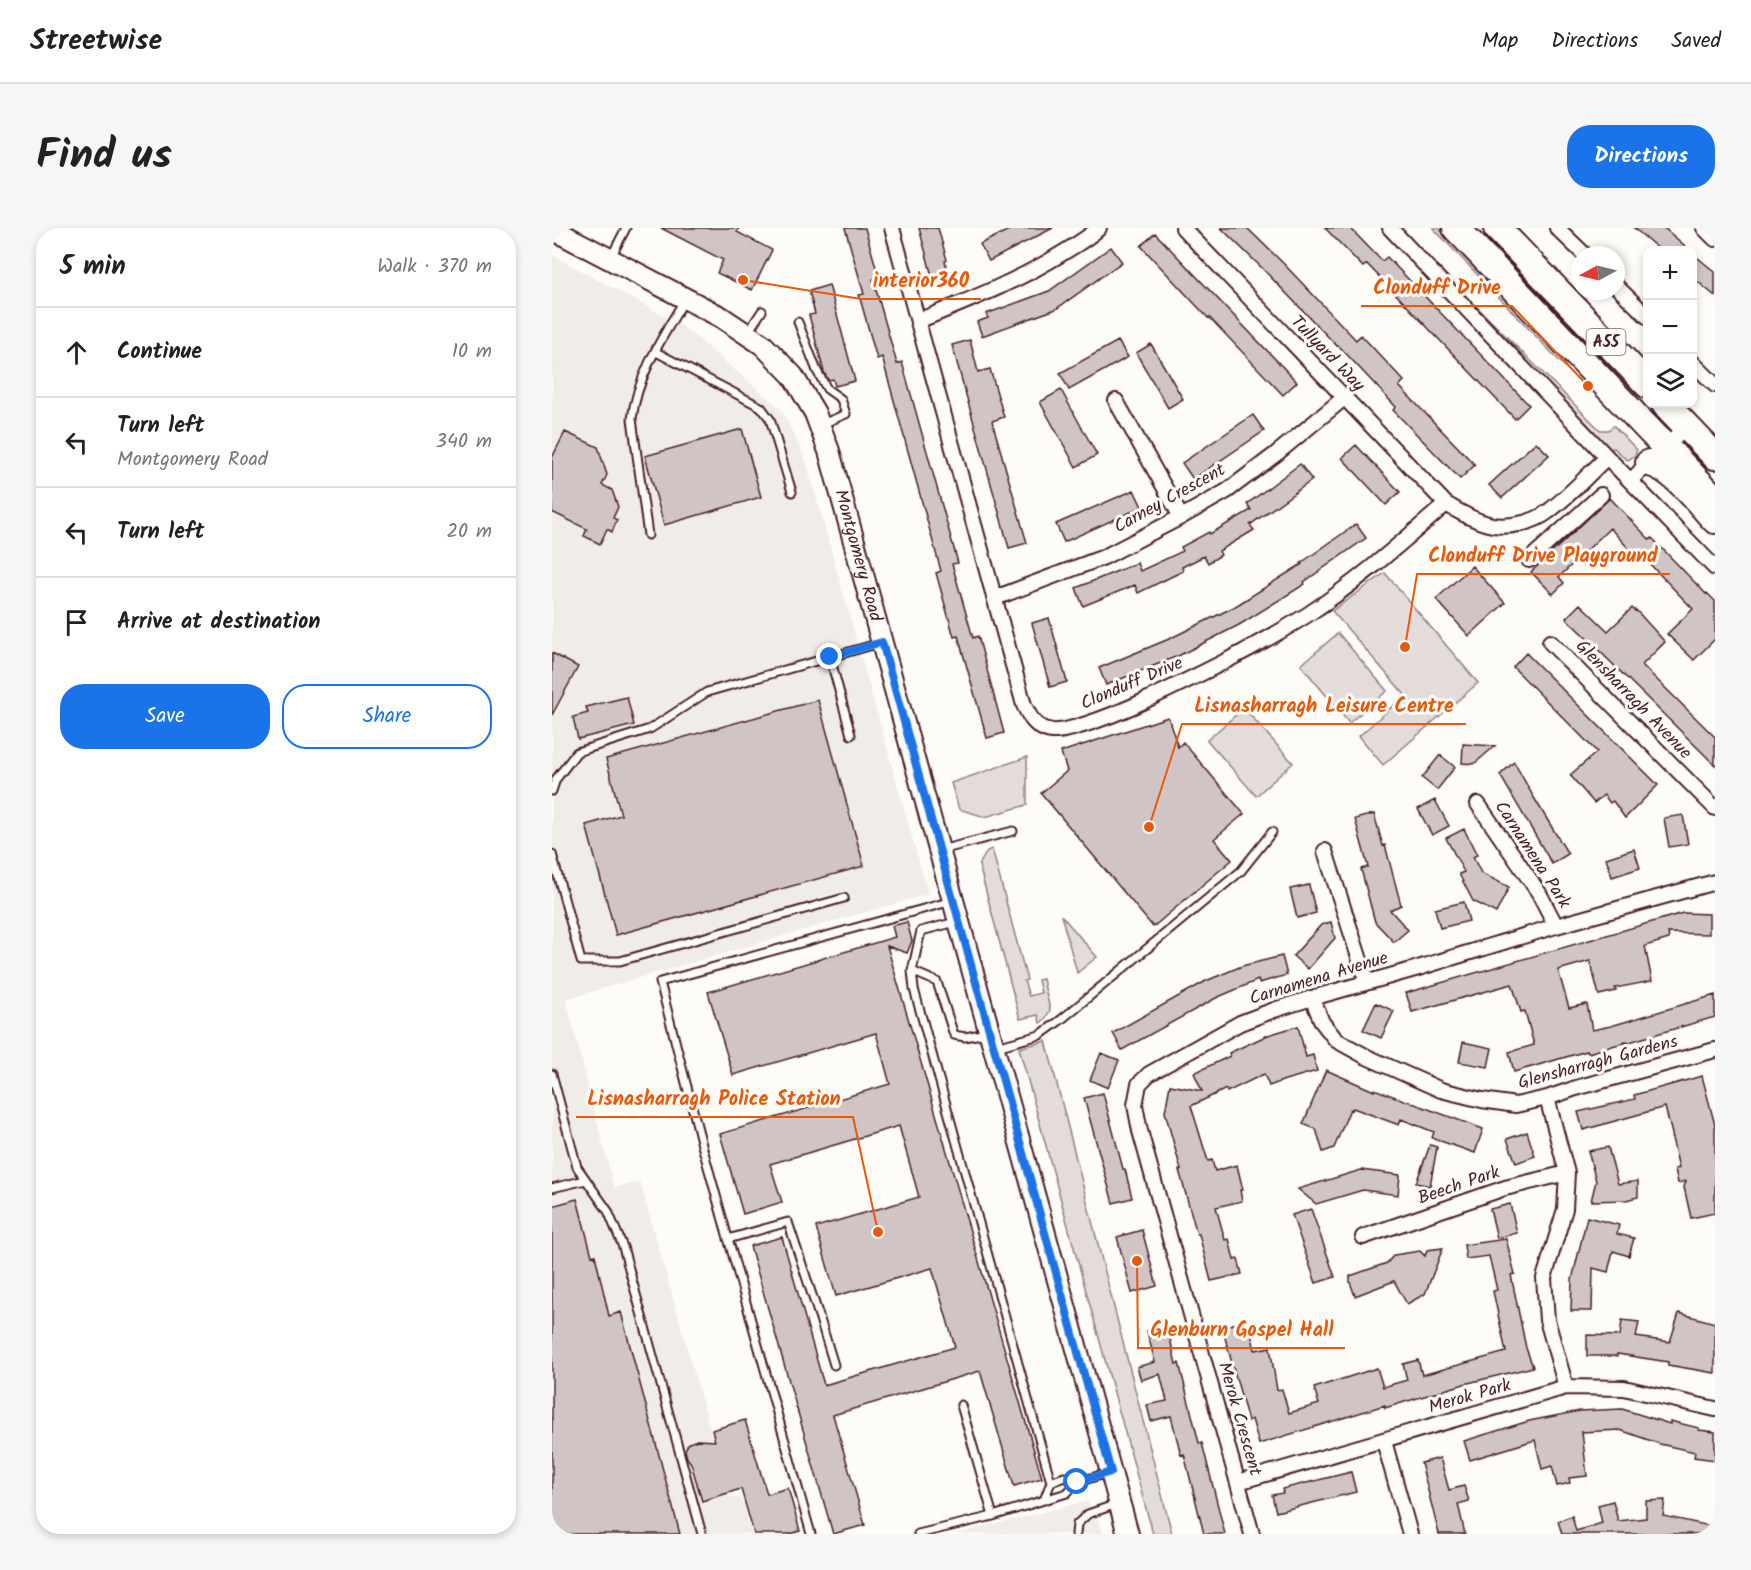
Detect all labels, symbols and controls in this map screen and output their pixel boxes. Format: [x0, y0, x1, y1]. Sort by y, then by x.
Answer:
text: Streetwise [30, 19, 162, 64]
text: Map [1482, 25, 1518, 58]
text: Directions [1551, 25, 1638, 58]
text: Saved [1671, 25, 1721, 58]
text: Find us [36, 123, 172, 190]
button: Directions [1567, 125, 1715, 188]
text: 5 min [60, 246, 126, 288]
north arrow [1571, 246, 1625, 300]
map controls [1643, 246, 1697, 408]
button: + [1643, 246, 1697, 300]
text: Walk · 370 m [377, 251, 492, 283]
callout: interior360 [861, 261, 981, 299]
text: interior360 [873, 266, 970, 298]
callout: Clonduff Drive [1361, 268, 1512, 306]
text: Clonduff Drive [1373, 273, 1501, 305]
button: − [1643, 300, 1697, 354]
street label: Tullyard Way [1283, 309, 1372, 399]
road number: A55 [1586, 329, 1626, 355]
text: Continue [117, 335, 202, 370]
icon: ahead [60, 336, 93, 369]
text: 10 m [452, 336, 492, 368]
button: layers [1643, 354, 1697, 408]
text: Turn left [117, 409, 204, 444]
icon: left [60, 426, 93, 459]
text: 340 m [436, 426, 492, 458]
text: Montgomery Road [117, 444, 268, 476]
street label: Carney Crescent [1109, 456, 1232, 542]
street label: Montgomery Road [826, 486, 890, 626]
text: Turn left [117, 515, 204, 550]
icon: left [60, 516, 93, 549]
text: 20 m [446, 516, 492, 548]
callout: Clonduff Drive Playground [1417, 536, 1670, 574]
text: Clonduff Drive Playground [1428, 541, 1659, 573]
text: Arrive at destination [117, 605, 320, 640]
icon: arrive [60, 606, 93, 639]
street label: Glensharragh Avenue [1568, 633, 1698, 767]
route end [816, 643, 842, 669]
street label: Clonduff Drive [1076, 649, 1188, 719]
button: Save [60, 684, 270, 749]
button: Share [282, 684, 492, 749]
callout: Lisnasharragh Leisure Centre [1182, 686, 1466, 724]
text: Lisnasharragh Leisure Centre [1194, 691, 1454, 723]
street label: Carnamena Park [1486, 795, 1578, 915]
street label: Carnamena Avenue [1246, 944, 1392, 1014]
street label: Glensharragh Gardens [1515, 1028, 1681, 1098]
callout: Lisnasharragh Police Station [576, 1079, 853, 1117]
text: Lisnasharragh Police Station [587, 1084, 841, 1116]
street label: Beech Park [1414, 1158, 1505, 1214]
callout: Glenburn Gospel Hall [1138, 1310, 1345, 1348]
text: Glenburn Gospel Hall [1151, 1315, 1334, 1347]
street label: Merok Crescent [1209, 1359, 1269, 1480]
street label: Merok Park [1425, 1371, 1515, 1423]
route start [1063, 1468, 1089, 1494]

